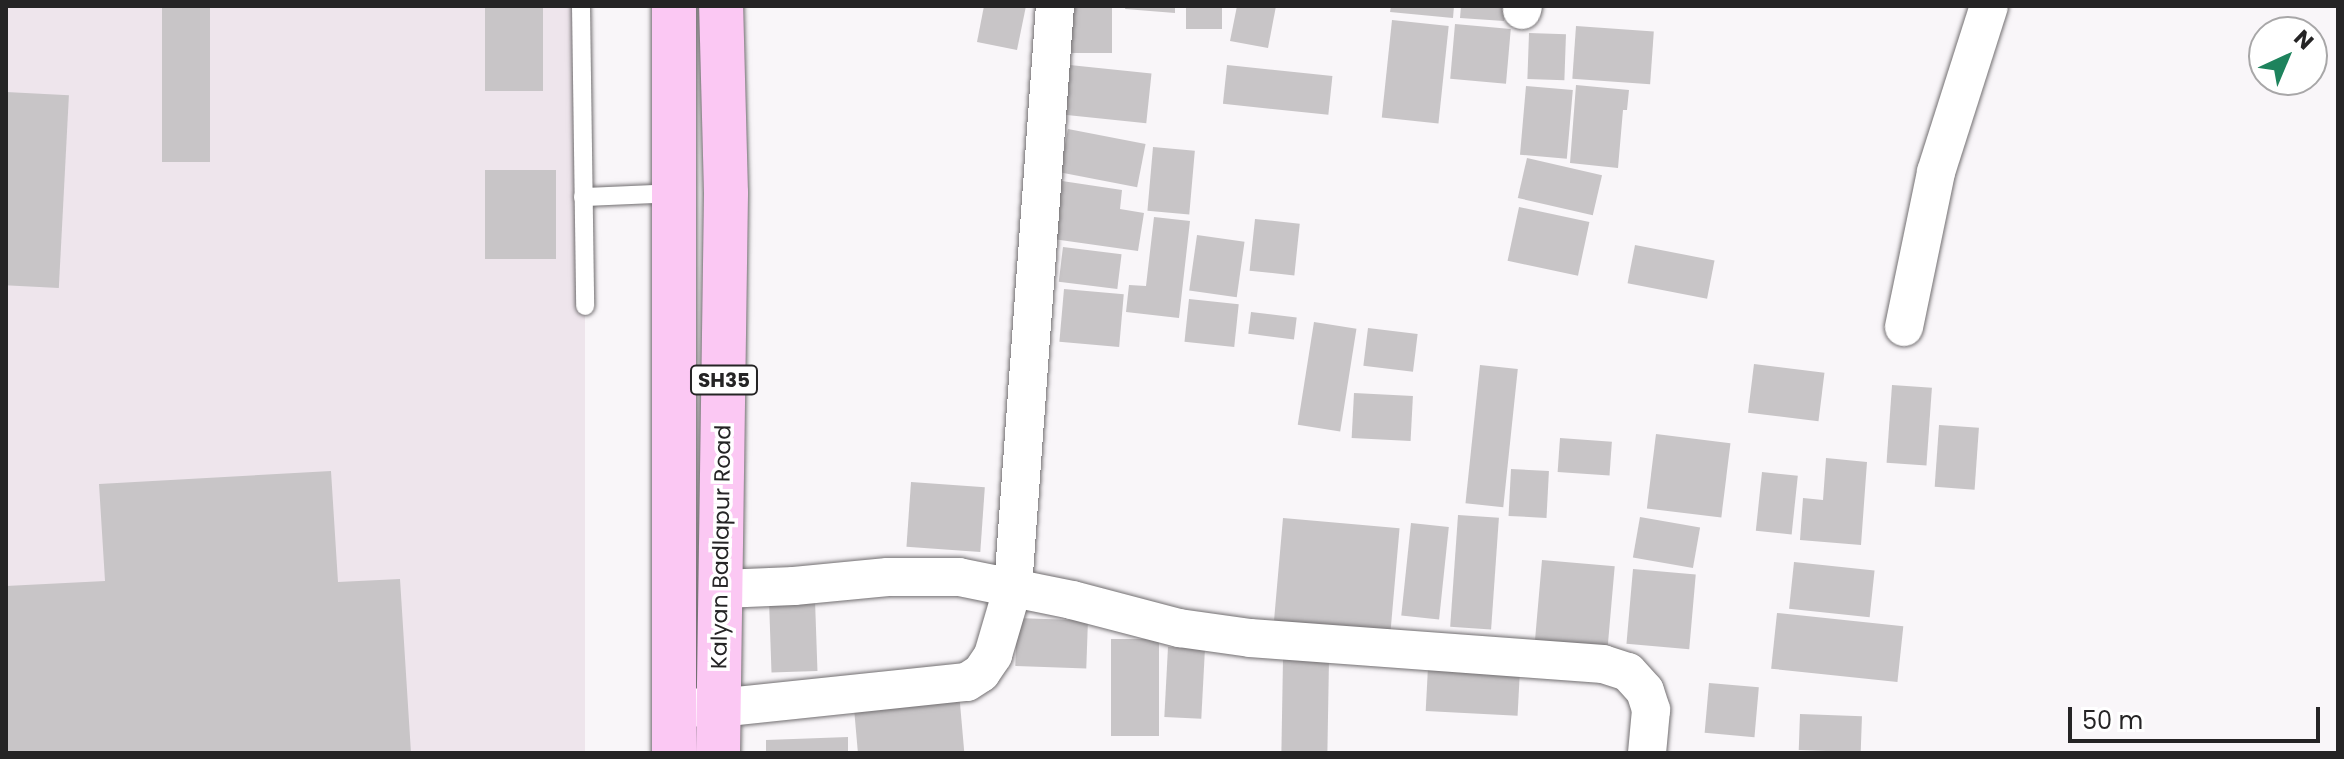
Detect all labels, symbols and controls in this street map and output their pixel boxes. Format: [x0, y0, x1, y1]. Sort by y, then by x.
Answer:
north arrow [2248, 16, 2328, 96]
text: N [2287, 23, 2320, 57]
road number: SH35 [688, 364, 760, 396]
street label: Kalyan Badlapur Road [706, 425, 736, 669]
scale bar [2072, 691, 2324, 741]
text: 50 m [2082, 704, 2143, 737]

